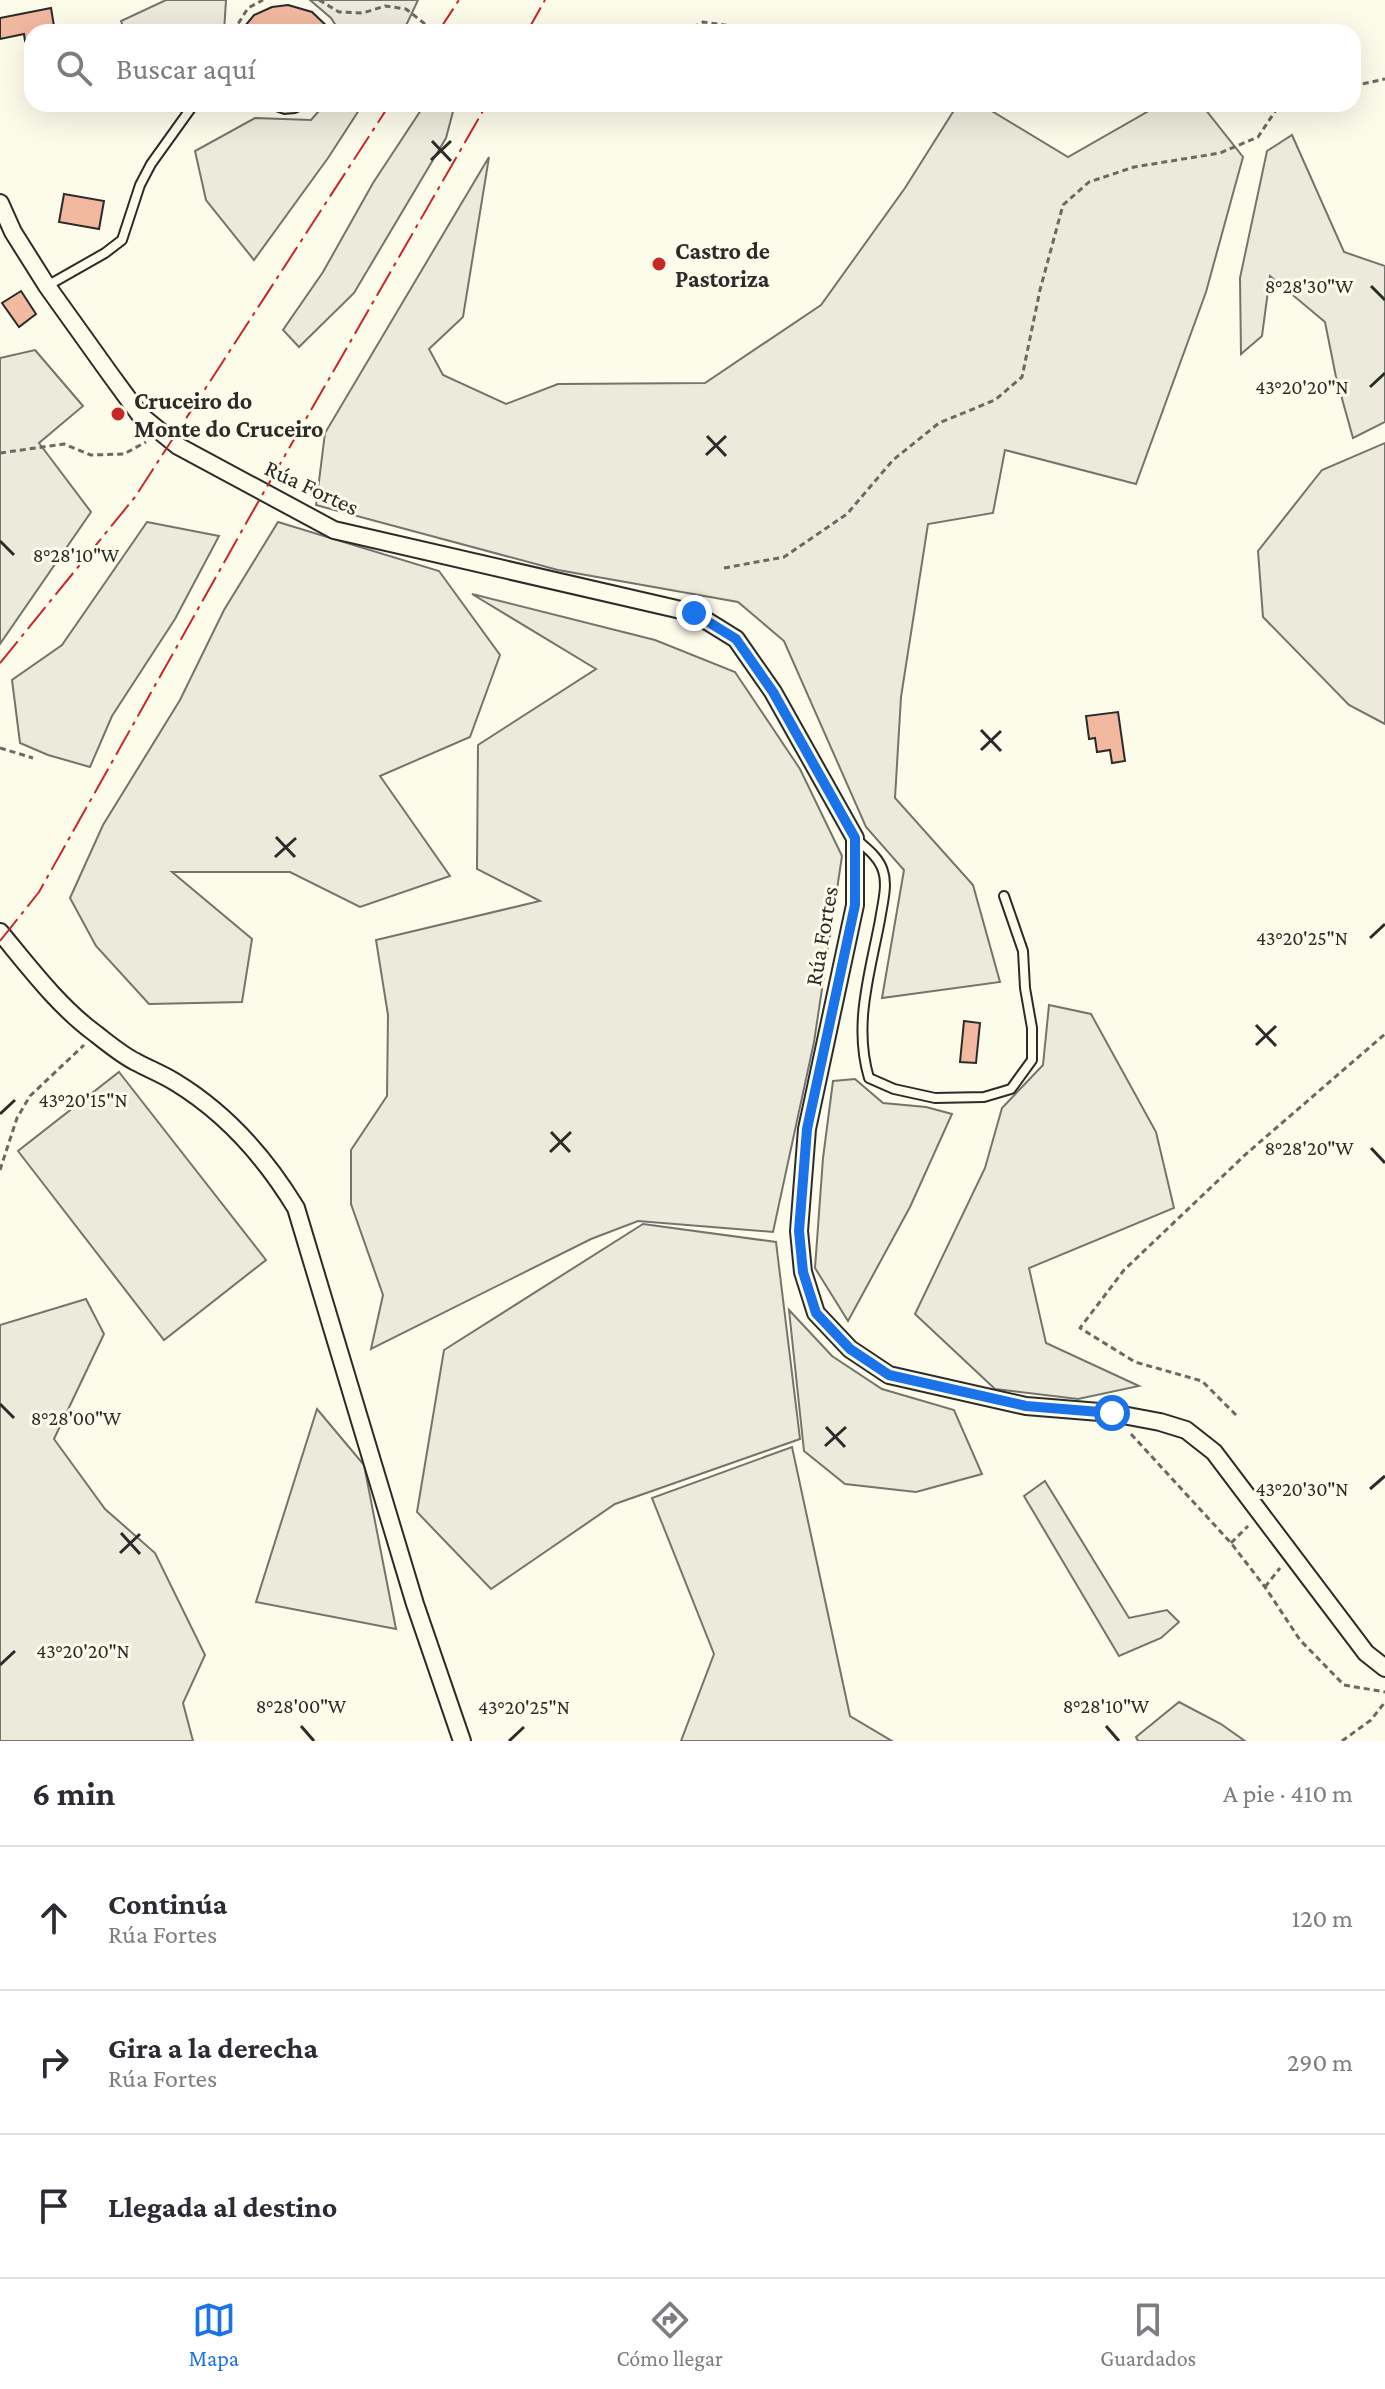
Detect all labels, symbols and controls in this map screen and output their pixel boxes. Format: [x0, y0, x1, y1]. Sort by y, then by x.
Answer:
search box [24, 24, 1361, 112]
icon: search [52, 46, 96, 90]
text: Buscar aquí [116, 52, 256, 85]
place label: Castro de Pastoriza [675, 237, 770, 292]
marker: Castro de Pastoriza [650, 255, 668, 273]
text: 8°28'30"W [1265, 275, 1354, 297]
text: 43°20'20"N [1255, 376, 1349, 398]
place label: Cruceiro do Monte do Cruceiro [134, 387, 324, 442]
marker: Cruceiro do Monte do Cruceiro [109, 405, 127, 423]
street label: Rúa Fortes [261, 453, 363, 521]
text: 8°28'10"W [33, 544, 120, 566]
route end [676, 595, 712, 631]
street label: Rúa Fortes [799, 884, 843, 988]
text: 43°20'25"N [1256, 927, 1348, 949]
text: 43°20'15"N [38, 1089, 128, 1111]
text: 8°28'20"W [1264, 1137, 1354, 1159]
route start [1094, 1395, 1130, 1431]
text: 8°28'00"W [31, 1407, 122, 1429]
text: 43°20'30"N [1255, 1478, 1349, 1500]
text: 43°20'20"N [36, 1640, 130, 1662]
text: 8°28'00"W [256, 1695, 347, 1717]
text: 8°28'10"W [1063, 1695, 1150, 1717]
text: 43°20'25"N [478, 1696, 570, 1718]
text: 6 min [32, 1775, 115, 1812]
text: A pie · 410 m [1223, 1779, 1353, 1808]
text: Continúa [108, 1887, 227, 1920]
icon: ahead [32, 1896, 76, 1940]
text: 120 m [1292, 1904, 1353, 1933]
text: Rúa Fortes [108, 1920, 217, 1949]
text: Gira a la derecha [108, 2031, 318, 2064]
icon: right [32, 2040, 76, 2084]
text: 290 m [1287, 2048, 1353, 2077]
text: Rúa Fortes [108, 2064, 217, 2093]
icon: arrive [32, 2184, 76, 2228]
text: Llegada al destino [108, 2190, 337, 2223]
tab: Mapa [189, 2298, 239, 2371]
tab: Cómo llegar [616, 2298, 723, 2371]
tab: Guardados [1100, 2298, 1196, 2371]

